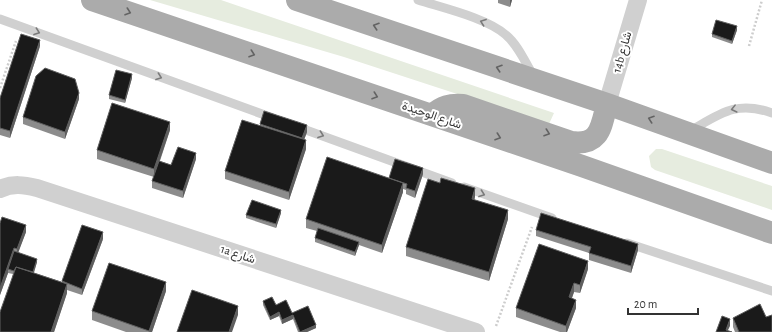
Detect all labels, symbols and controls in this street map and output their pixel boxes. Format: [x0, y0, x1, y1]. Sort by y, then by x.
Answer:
one-way arrow [125, 8, 132, 16]
one-way arrow [479, 18, 486, 27]
one-way arrow [372, 23, 379, 31]
one-way arrow [33, 28, 40, 36]
street label: 14b شارع [610, 30, 636, 75]
one-way arrow [248, 49, 255, 58]
one-way arrow [496, 64, 503, 72]
one-way arrow [155, 72, 162, 80]
one-way arrow [371, 91, 378, 99]
street label: شارع الوحيدة [400, 99, 463, 134]
one-way arrow [731, 105, 737, 113]
one-way arrow [648, 116, 655, 124]
one-way arrow [543, 129, 550, 137]
one-way arrow [317, 130, 324, 139]
one-way arrow [494, 132, 501, 141]
one-way arrow [479, 189, 486, 197]
street label: 1a شارع [218, 243, 257, 268]
scale bar [628, 290, 698, 316]
text: 20 m [634, 298, 657, 310]

